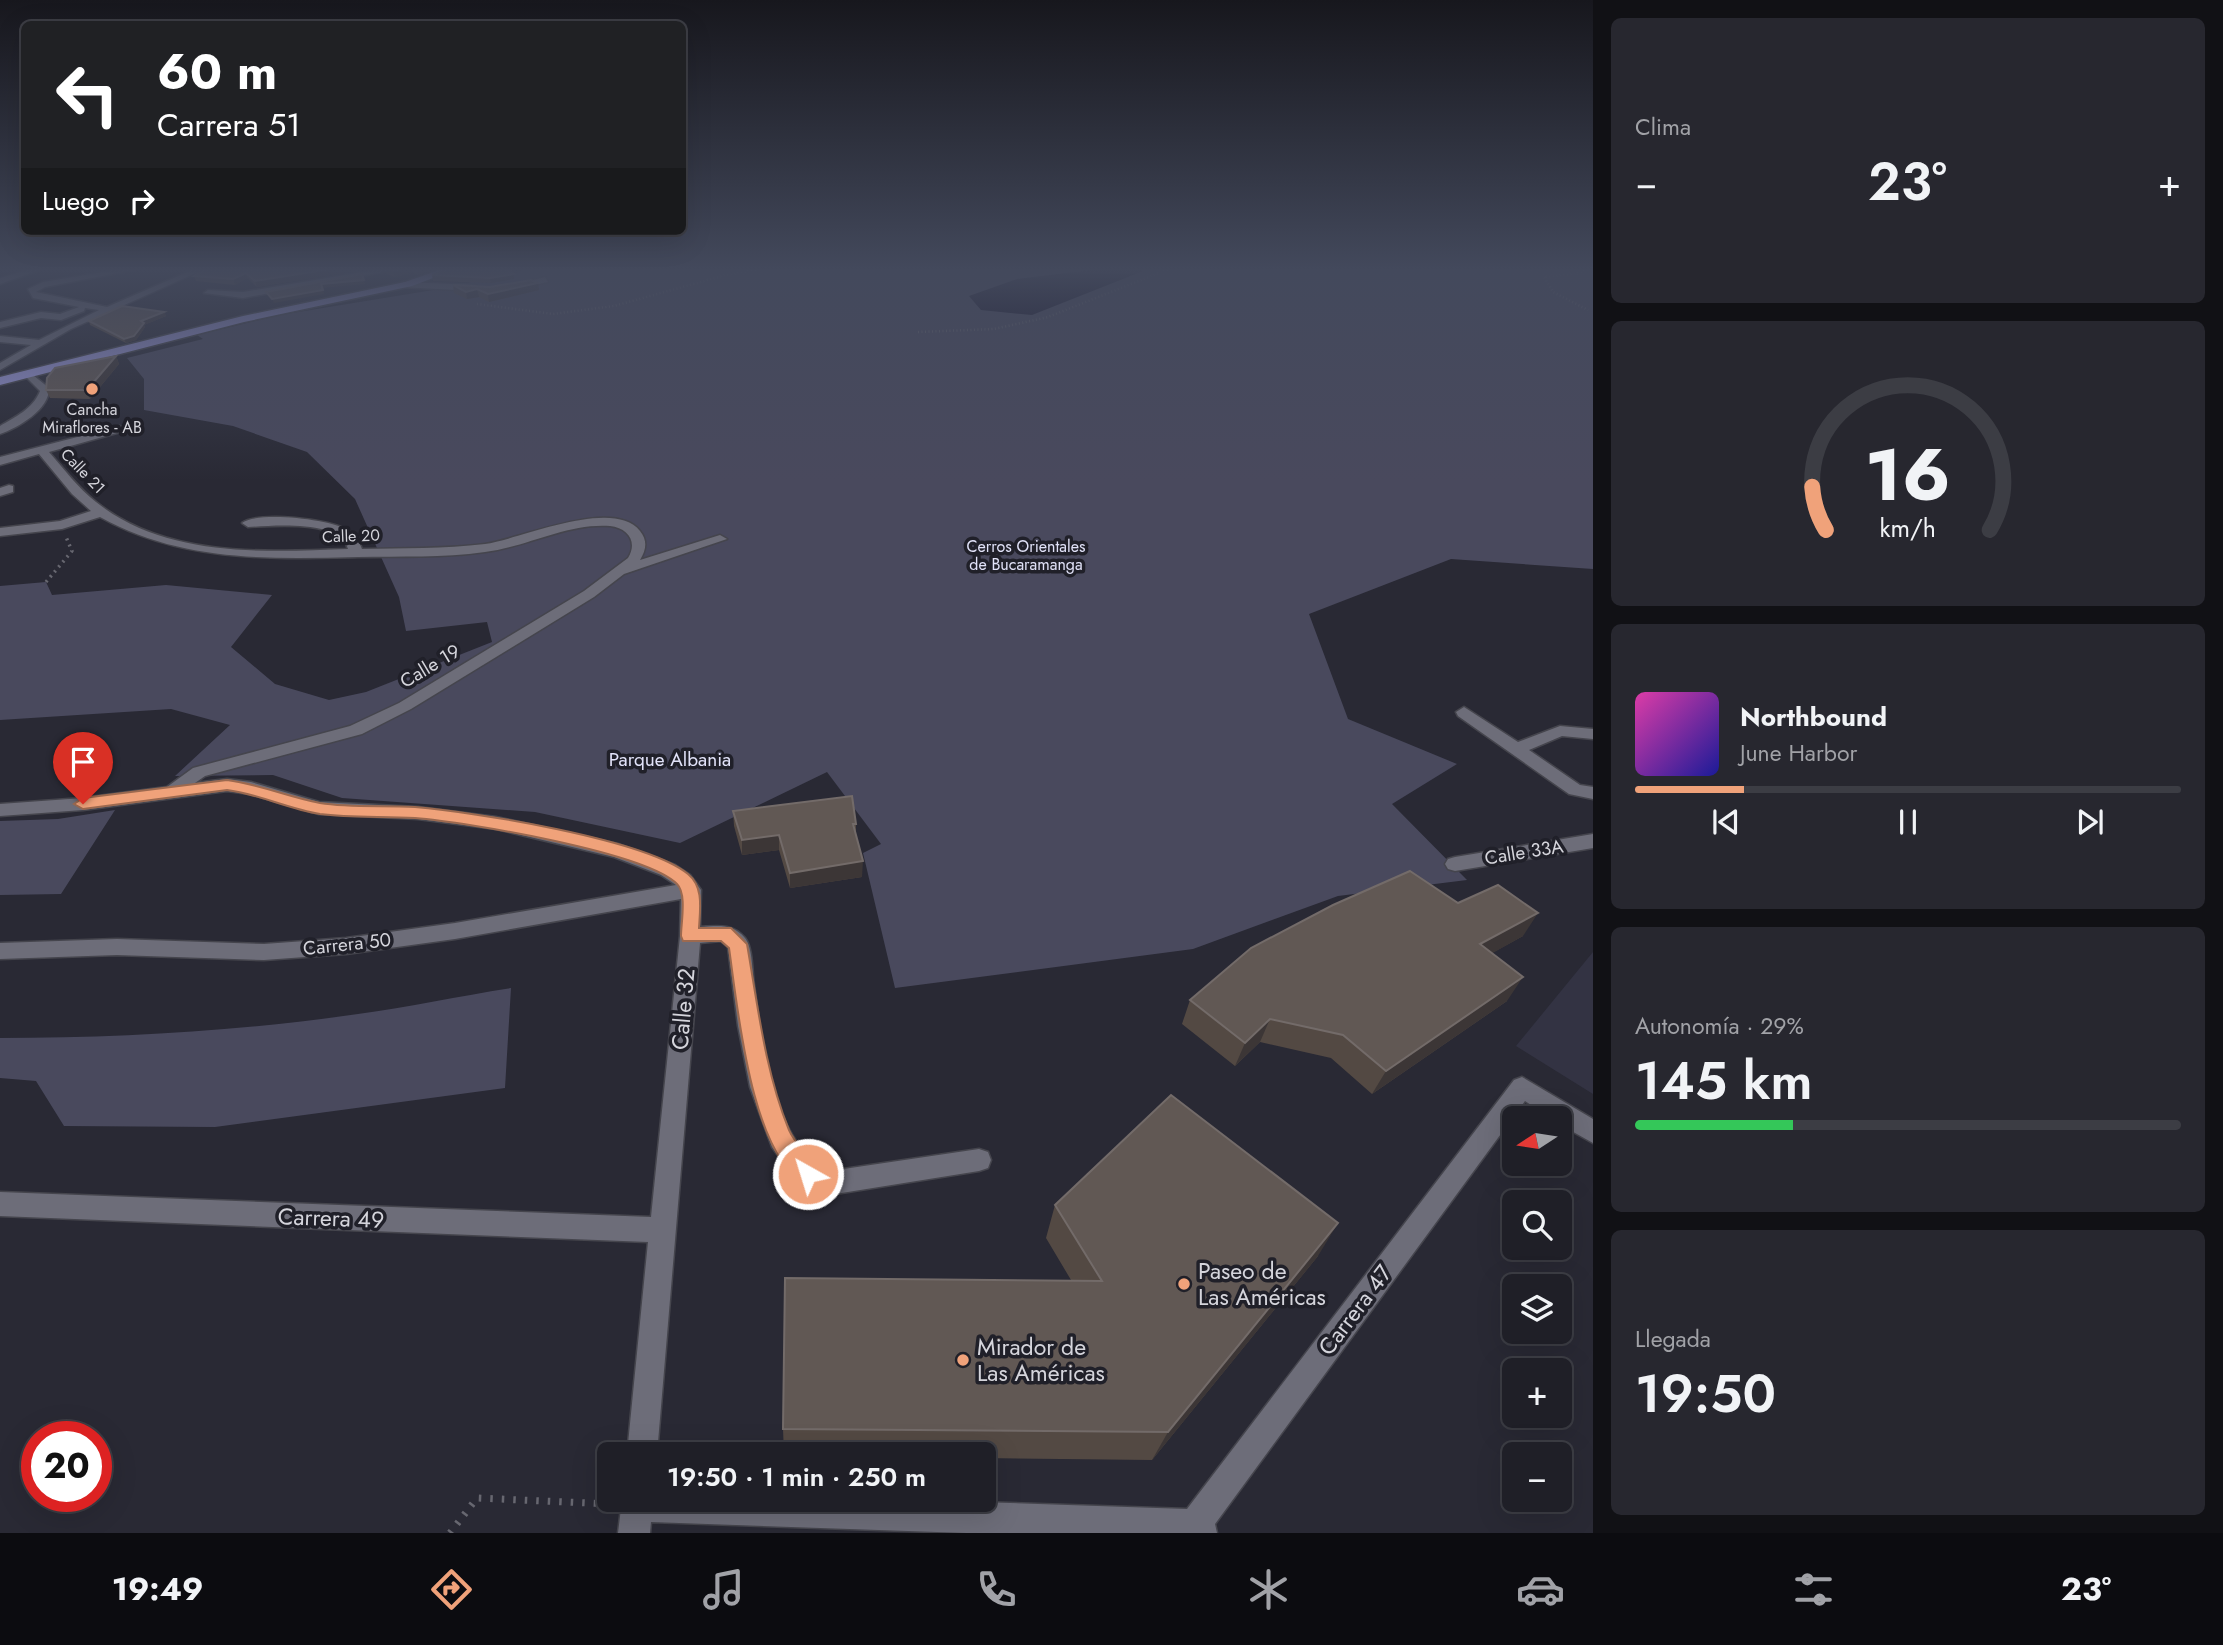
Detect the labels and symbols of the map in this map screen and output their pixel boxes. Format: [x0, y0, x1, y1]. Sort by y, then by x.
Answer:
marker: Cancha Miraflores - AB [84, 381, 100, 397]
place label: Cancha Miraflores - AB [42, 398, 142, 439]
street label: Calle 21 [55, 443, 111, 499]
street label: Calle 20 [322, 523, 380, 549]
park label: Cerros Orientales de Bucaramanga [967, 535, 1085, 576]
street label: Calle 19 [395, 637, 465, 695]
pin [53, 732, 113, 804]
park label: Parque Albania [609, 746, 731, 773]
street label: Calle 33A [1483, 832, 1566, 872]
street label: Carrera 50 [302, 926, 392, 962]
street label: Calle 32 [663, 967, 703, 1051]
north arrow [1502, 1106, 1572, 1176]
position arrow [771, 1137, 845, 1211]
street label: Carrera 49 [277, 1199, 385, 1237]
place label: Paseo de Las Américas [1198, 1254, 1326, 1314]
street label: Carrera 47 [1310, 1258, 1400, 1362]
marker: Paseo de Las Américas [1176, 1276, 1192, 1292]
place label: Mirador de Las Américas [977, 1330, 1105, 1390]
marker: Mirador de Las Américas [955, 1352, 971, 1368]
speed limit sign: 20 [21, 1421, 112, 1512]

